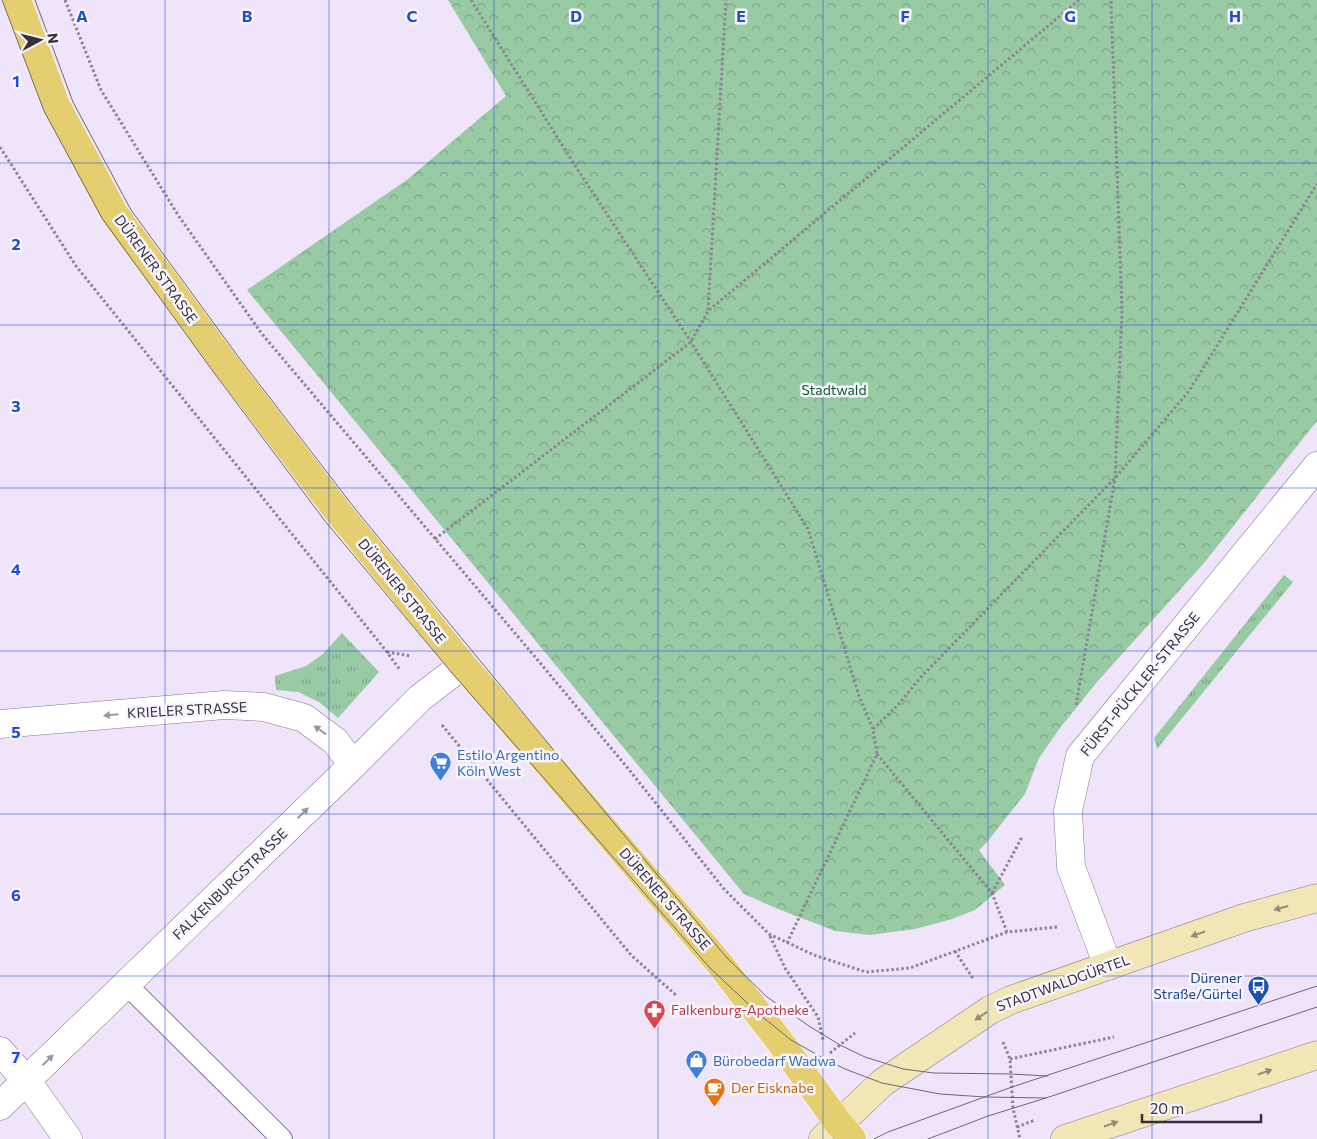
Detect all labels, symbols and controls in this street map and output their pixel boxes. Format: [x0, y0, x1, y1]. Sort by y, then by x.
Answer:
text: A [76, 6, 88, 25]
text: B [242, 6, 253, 25]
text: C [407, 6, 418, 25]
text: D [570, 6, 582, 25]
text: E [736, 6, 746, 25]
text: F [900, 6, 910, 25]
text: G [1064, 6, 1076, 25]
text: H [1229, 6, 1241, 25]
north arrow [15, 15, 65, 65]
text: N [44, 32, 62, 45]
text: 1 [12, 71, 20, 90]
street label: DÜRENER STRASSE [111, 211, 201, 326]
text: 2 [11, 234, 21, 253]
park label: Stadtwald [802, 381, 867, 398]
text: 3 [11, 396, 21, 415]
street label: DÜRENER STRASSE [355, 535, 450, 647]
text: 4 [11, 559, 21, 578]
street label: FÜRST-PÜCKLER-STRASSE [1076, 608, 1203, 759]
street label: KRIELER STRASSE [127, 698, 247, 721]
one-way arrow [103, 711, 119, 719]
text: 5 [11, 722, 21, 741]
one-way arrow [313, 725, 327, 735]
place label: Estilo Argentino Köln West [457, 746, 559, 779]
supermarket icon: Estilo Argentino Köln West [429, 751, 453, 782]
one-way arrow [297, 808, 309, 820]
street label: FALKENBURGSTRASSE [169, 824, 291, 943]
street label: DÜRENER STRASSE [616, 844, 714, 953]
text: 6 [11, 885, 21, 904]
one-way arrow [1273, 904, 1288, 912]
one-way arrow [1190, 930, 1205, 938]
street label: STADTWALDGÜRTEL [994, 951, 1132, 1015]
place label: Dürener Straße/Gürtel [1153, 969, 1242, 1002]
bus stop icon: Dürener Straße/Gürtel [1246, 974, 1270, 1005]
pharmacy icon: Falkenburg-Apotheke [643, 998, 667, 1029]
place label: Falkenburg-Apotheke [671, 1001, 809, 1018]
one-way arrow [975, 1011, 988, 1021]
text: 7 [12, 1047, 21, 1066]
shop icon: Bürobedarf Wadwa [685, 1049, 709, 1080]
place label: Bürobedarf Wadwa [713, 1052, 836, 1069]
one-way arrow [42, 1054, 54, 1066]
one-way arrow [1258, 1068, 1273, 1075]
cafe icon: Der Eisknabe [703, 1076, 727, 1107]
place label: Der Eisknabe [731, 1079, 814, 1096]
scale bar [1142, 1092, 1261, 1124]
text: 20 m [1150, 1099, 1184, 1117]
one-way arrow [1104, 1119, 1119, 1127]

